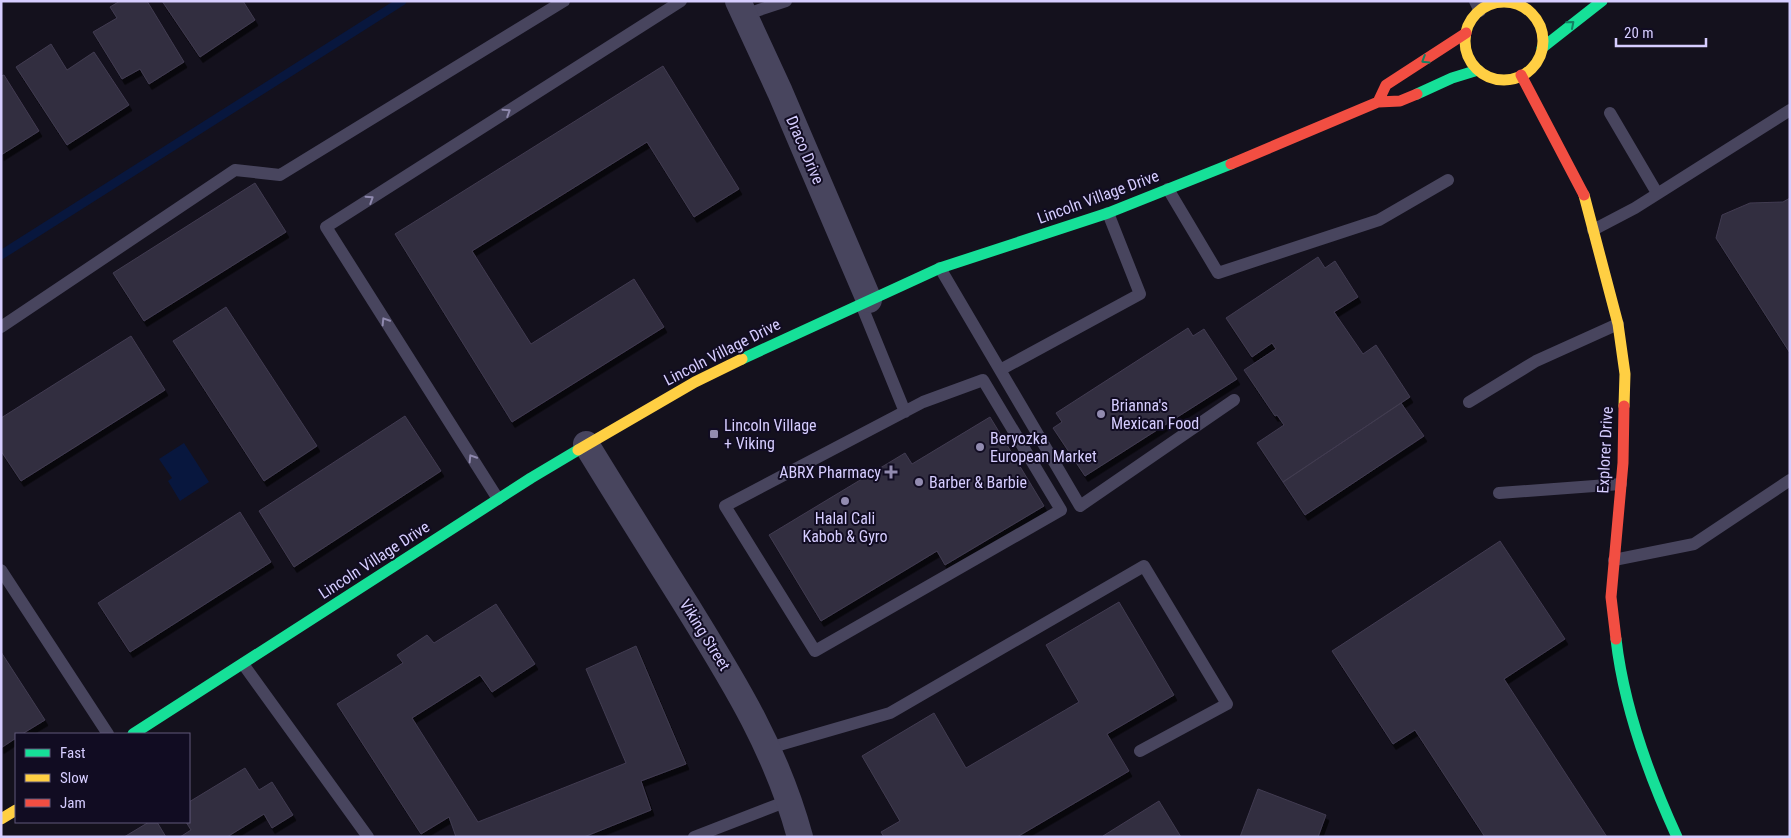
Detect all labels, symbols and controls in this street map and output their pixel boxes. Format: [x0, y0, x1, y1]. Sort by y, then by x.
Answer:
scale bar [1616, 15, 1706, 47]
one-way arrow [1565, 21, 1574, 29]
text: 20 m [1624, 24, 1654, 42]
one-way arrow [1422, 54, 1431, 64]
one-way arrow [502, 109, 511, 118]
street label: Draco Drive [782, 113, 828, 187]
street label: Lincoln Village Drive [1035, 166, 1161, 228]
one-way arrow [365, 196, 374, 206]
street label: Lincoln Village Drive [661, 314, 783, 390]
one-way arrow [382, 317, 392, 326]
place label: Brianna's Mexican Food [1111, 396, 1199, 433]
street label: Explorer Drive [1593, 406, 1617, 494]
marker: Brianna's Mexican Food [1095, 408, 1107, 420]
place label: Lincoln Village + Viking [724, 416, 817, 453]
marker: Lincoln Village + Viking [708, 428, 720, 440]
place label: Beryozka European Market [990, 429, 1097, 466]
marker: Beryozka European Market [974, 441, 986, 453]
one-way arrow [469, 455, 478, 464]
place label: ABRX Pharmacy [779, 463, 881, 482]
marker: ABRX Pharmacy [885, 466, 897, 478]
place label: Barber & Barbie [929, 473, 1027, 492]
marker: Barber & Barbie [913, 476, 925, 488]
marker: Halal Cali Kabob & Gyro [839, 495, 851, 507]
place label: Halal Cali Kabob & Gyro [802, 509, 888, 546]
street label: Lincoln Village Drive [315, 517, 433, 603]
street label: Viking Street [676, 596, 734, 674]
legend [15, 733, 190, 823]
text: Fast [60, 744, 85, 762]
text: Slow [60, 769, 89, 787]
text: Jam [60, 794, 86, 812]

